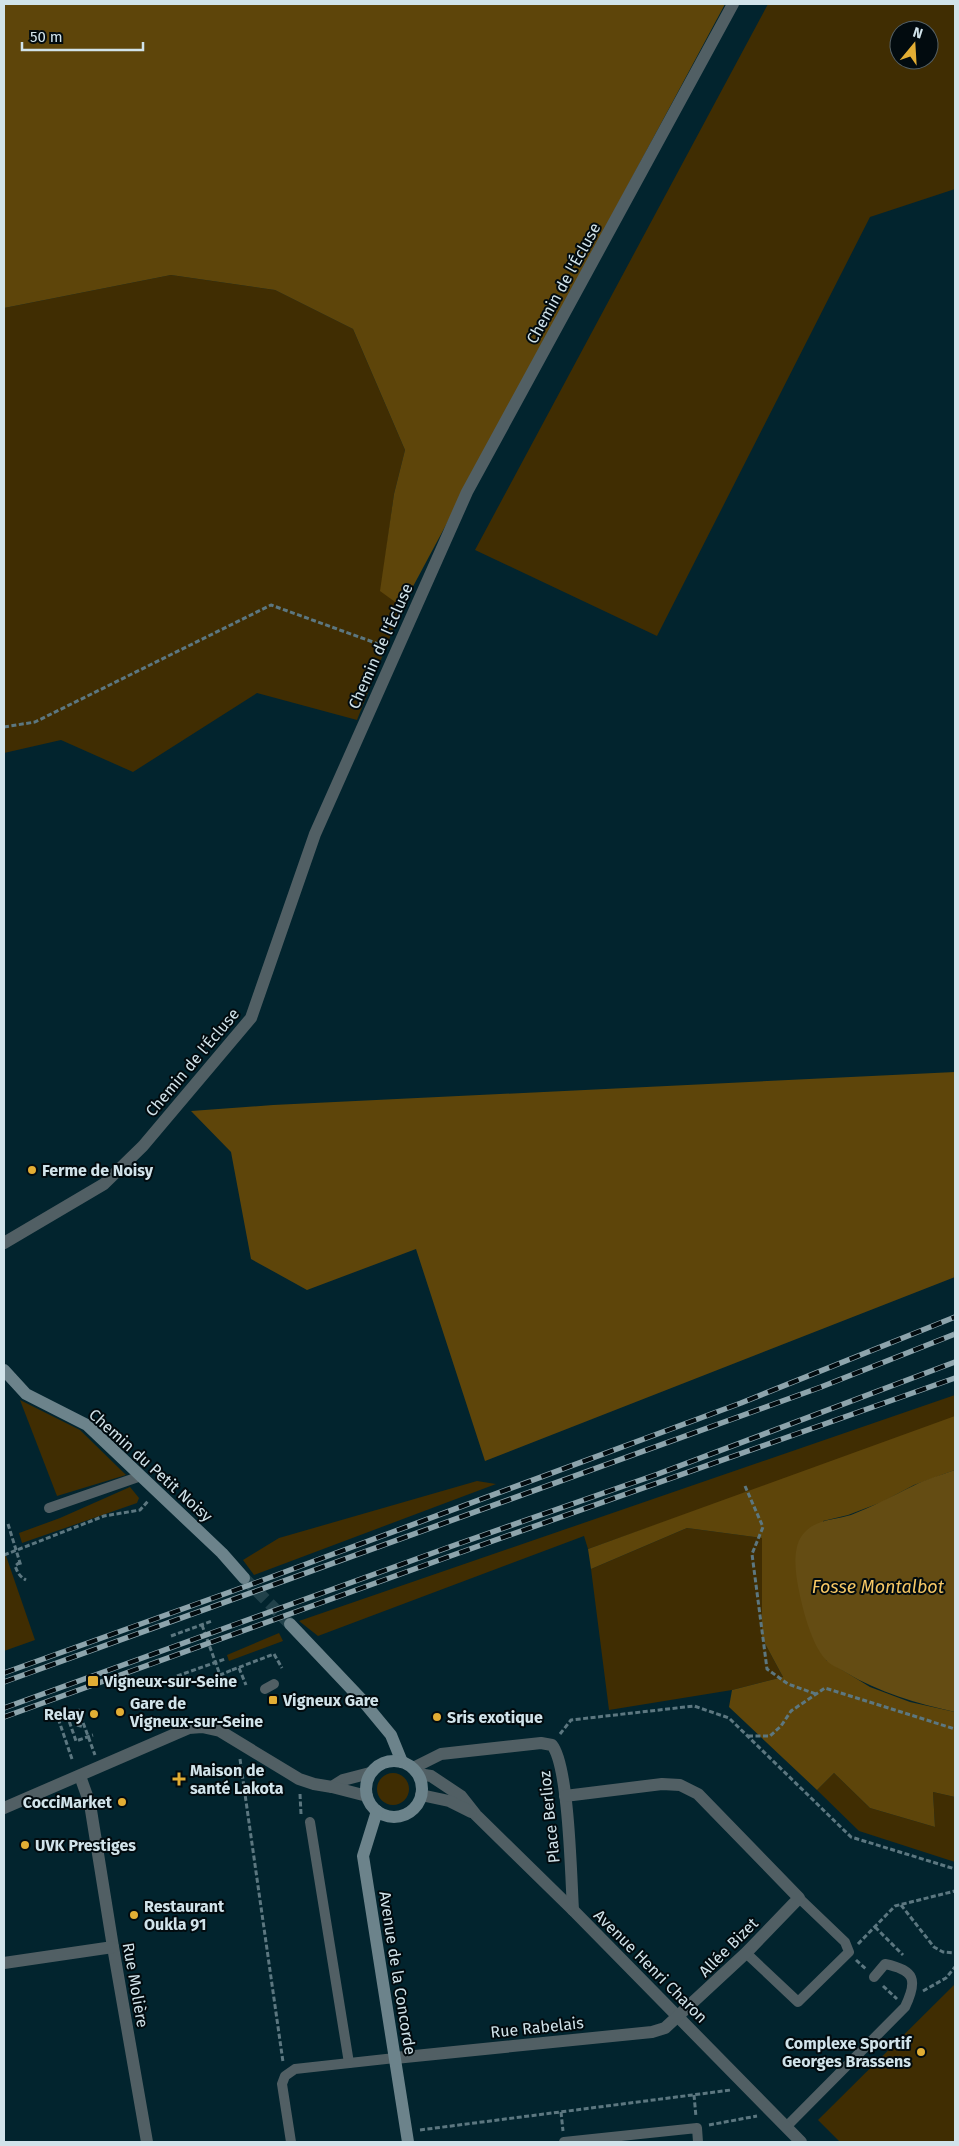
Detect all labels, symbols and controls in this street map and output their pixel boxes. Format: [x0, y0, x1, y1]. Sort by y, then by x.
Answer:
scale bar [22, 20, 144, 52]
north arrow [889, 20, 939, 70]
text: N [911, 24, 925, 43]
text: 50 m [30, 28, 63, 46]
street label: Chemin de l'Écluse [521, 219, 605, 347]
street label: Chemin de l'Écluse [343, 580, 417, 712]
street label: Chemin de l'Écluse [141, 1004, 243, 1120]
place label: Ferme de Noisy [42, 1161, 154, 1180]
marker: Ferme de Noisy [26, 1164, 38, 1176]
street label: Chemin du Petit Noisy [85, 1405, 216, 1526]
water label: Fosse Montalbot [812, 1576, 945, 1598]
place label: Vigneux-sur-Seine [103, 1672, 237, 1691]
marker: Vigneux-sur-Seine [86, 1674, 100, 1688]
place label: Vigneux Gare [282, 1691, 379, 1710]
place label: Gare de Vigneux-sur-Seine [129, 1694, 263, 1731]
marker: Vigneux Gare [267, 1694, 279, 1706]
place label: Relay [44, 1705, 85, 1724]
marker: Gare de Vigneux-sur-Seine [114, 1706, 126, 1718]
marker: Relay [88, 1708, 100, 1720]
place label: Sris exotique [447, 1708, 543, 1727]
marker: Sris exotique [431, 1711, 443, 1723]
place label: Maison de santé Lakota [190, 1761, 284, 1798]
street label: Place Berlioz [535, 1770, 564, 1864]
marker: Maison de santé Lakota [172, 1772, 186, 1786]
place label: CocciMarket [23, 1793, 113, 1812]
marker: CocciMarket [116, 1796, 128, 1808]
place label: UVK Prestiges [35, 1836, 136, 1855]
marker: UVK Prestiges [19, 1839, 31, 1851]
street label: Avenue de la Concorde [375, 1890, 420, 2056]
place label: Restaurant Oukla 91 [144, 1897, 225, 1934]
street label: Avenue Henri Charon [590, 1906, 711, 2027]
marker: Restaurant Oukla 91 [128, 1909, 140, 1921]
street label: Allée Bizet [695, 1914, 762, 1981]
street label: Rue Molière [119, 1941, 152, 2029]
street label: Rue Rabelais [489, 2013, 585, 2042]
place label: Complexe Sportif Georges Brassens [782, 2034, 912, 2071]
marker: Complexe Sportif Georges Brassens [915, 2046, 927, 2058]

